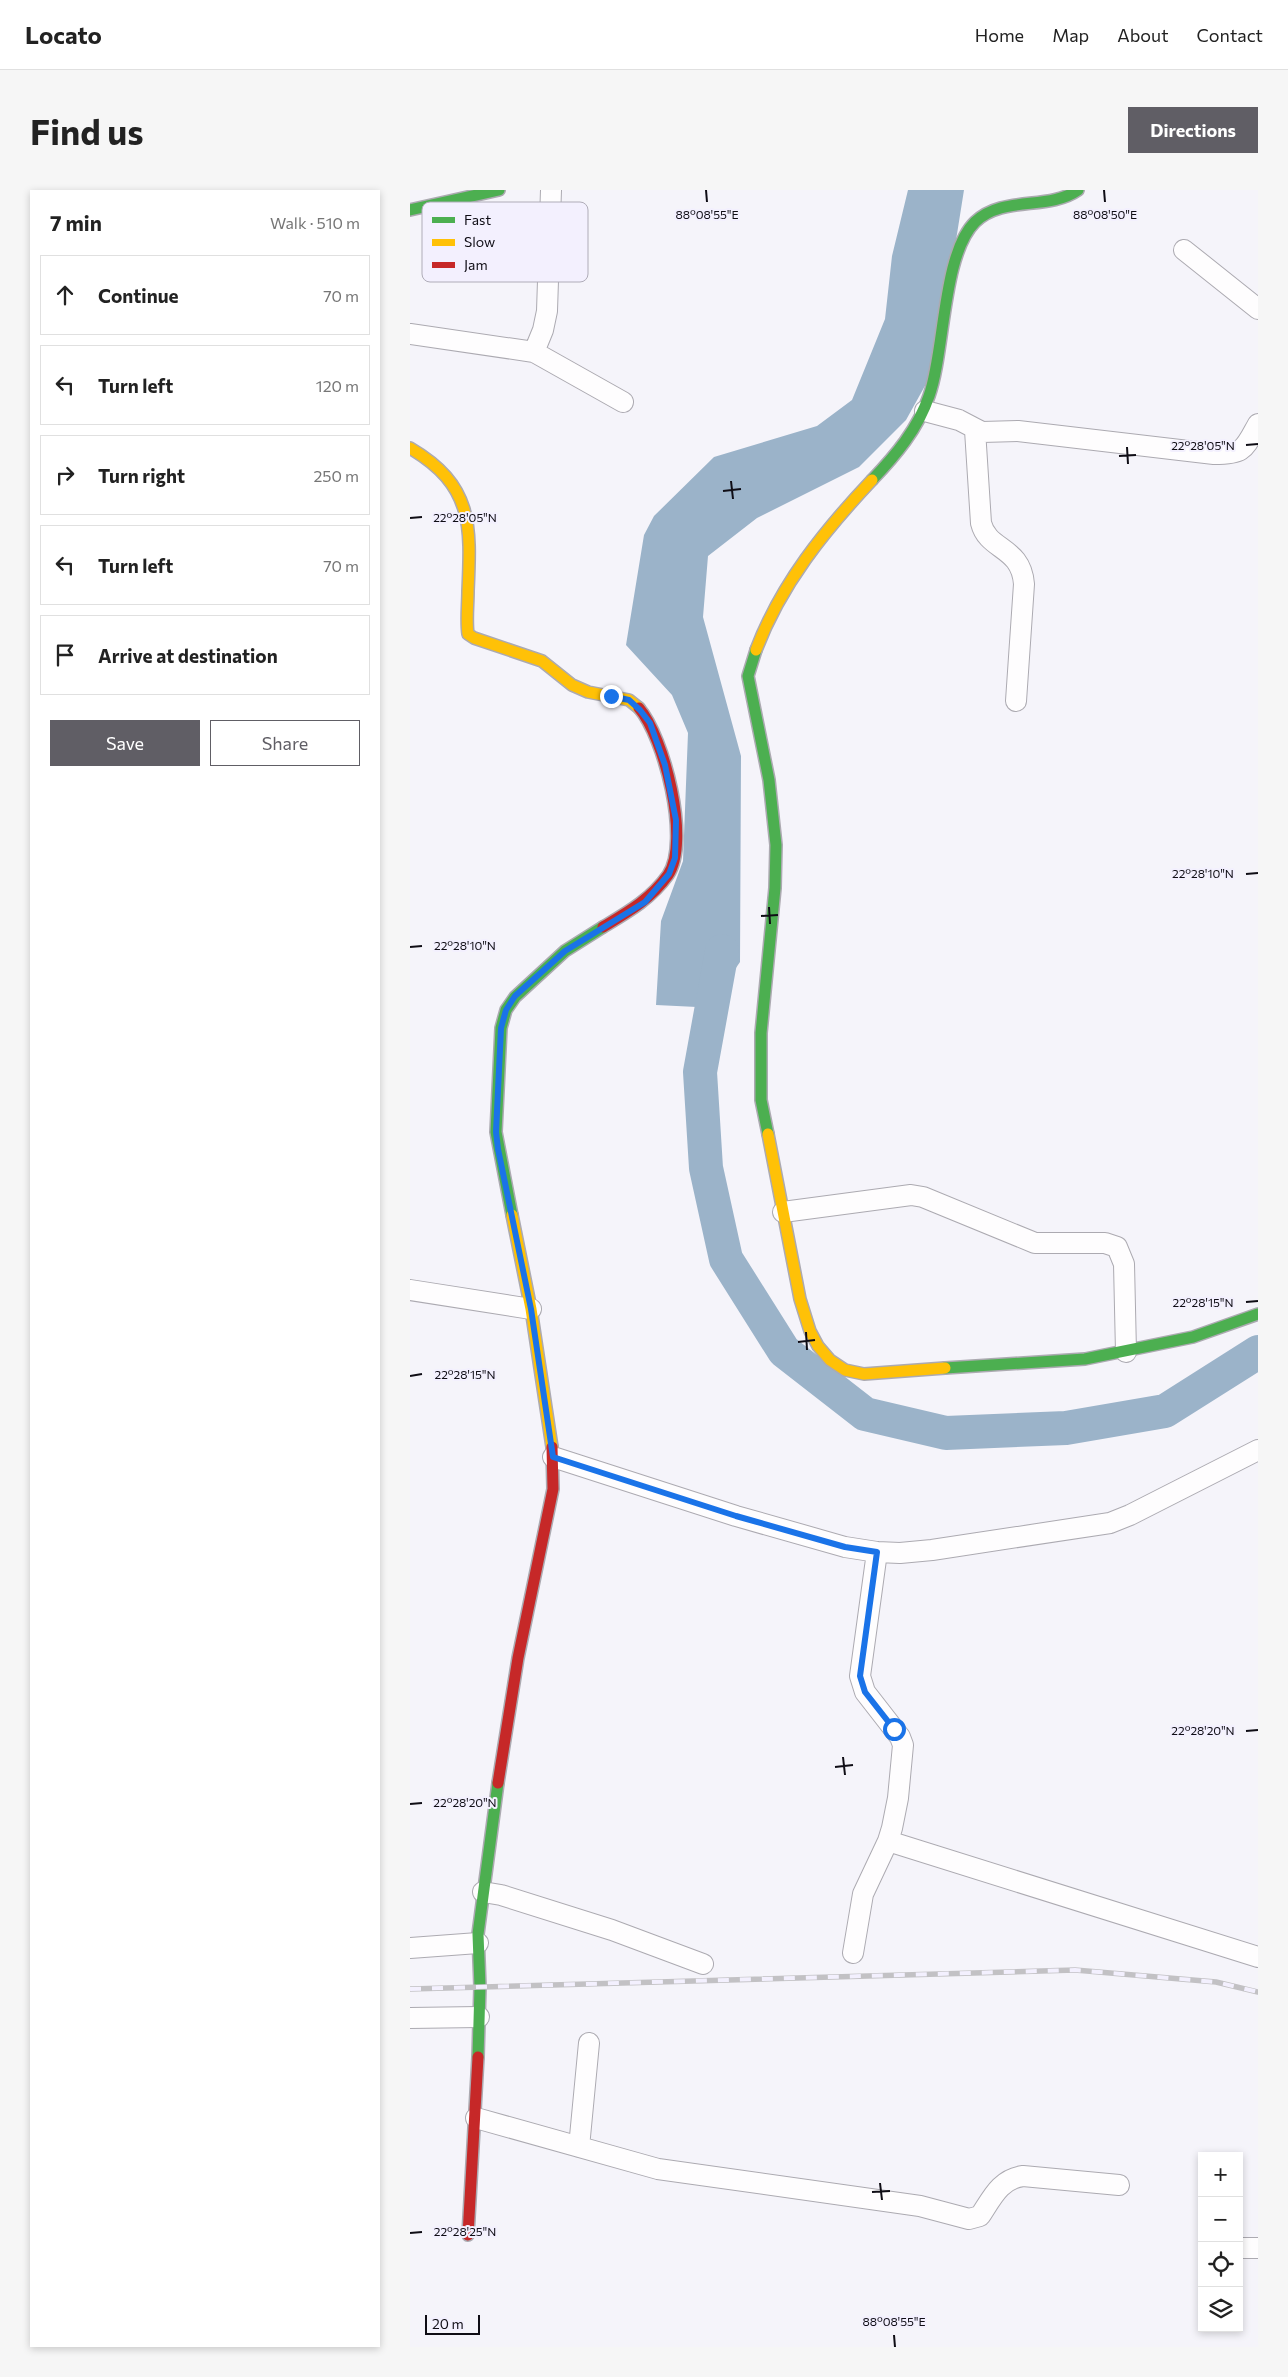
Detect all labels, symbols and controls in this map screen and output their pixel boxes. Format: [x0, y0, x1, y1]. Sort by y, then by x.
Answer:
text: Locato [25, 20, 102, 49]
text: Home [975, 24, 1024, 46]
text: Map [1052, 24, 1089, 46]
text: About [1117, 24, 1169, 46]
text: Contact [1197, 24, 1263, 46]
button: Directions [1128, 107, 1258, 153]
text: Find us [30, 109, 144, 152]
legend [422, 202, 588, 282]
text: 88°08'55"E [675, 207, 739, 221]
text: 88°08'50"E [1073, 207, 1137, 221]
text: 7 min [50, 210, 102, 235]
text: Fast [464, 211, 491, 228]
text: Walk · 510 m [270, 213, 360, 232]
text: Slow [464, 233, 495, 250]
text: Jam [464, 256, 488, 273]
icon: ahead [51, 281, 79, 309]
text: Continue [98, 284, 178, 307]
text: 70 m [323, 286, 359, 305]
icon: left [51, 371, 79, 399]
text: Turn left [98, 374, 173, 397]
text: 120 m [316, 376, 359, 395]
text: 22°28'05"N [1171, 438, 1235, 452]
icon: right [51, 461, 79, 489]
text: Turn right [98, 464, 185, 487]
text: 250 m [313, 466, 359, 485]
text: 22°28'05"N [433, 510, 497, 524]
icon: left [51, 551, 79, 579]
text: Turn left [98, 554, 173, 577]
text: 70 m [323, 556, 359, 575]
icon: arrive [51, 641, 79, 669]
text: Arrive at destination [98, 644, 278, 667]
route end [600, 685, 623, 708]
button: Save [50, 720, 200, 766]
button: Share [210, 720, 360, 766]
text: 22°28'10"N [1172, 866, 1234, 880]
text: 22°28'10"N [434, 938, 496, 952]
text: 22°28'15"N [1173, 1295, 1233, 1309]
text: 22°28'15"N [435, 1367, 495, 1381]
route start [883, 1718, 906, 1741]
text: 22°28'20"N [1171, 1723, 1235, 1737]
text: 22°28'20"N [433, 1795, 497, 1809]
map controls [1198, 2152, 1243, 2332]
button: + [1198, 2152, 1243, 2197]
button: − [1198, 2197, 1243, 2242]
text: 22°28'25"N [434, 2224, 496, 2238]
button: locate [1198, 2242, 1243, 2287]
button: layers [1198, 2287, 1243, 2332]
scale bar [425, 2312, 480, 2335]
text: 88°08'55"E [862, 2314, 926, 2328]
text: 20 m [432, 2315, 464, 2332]

